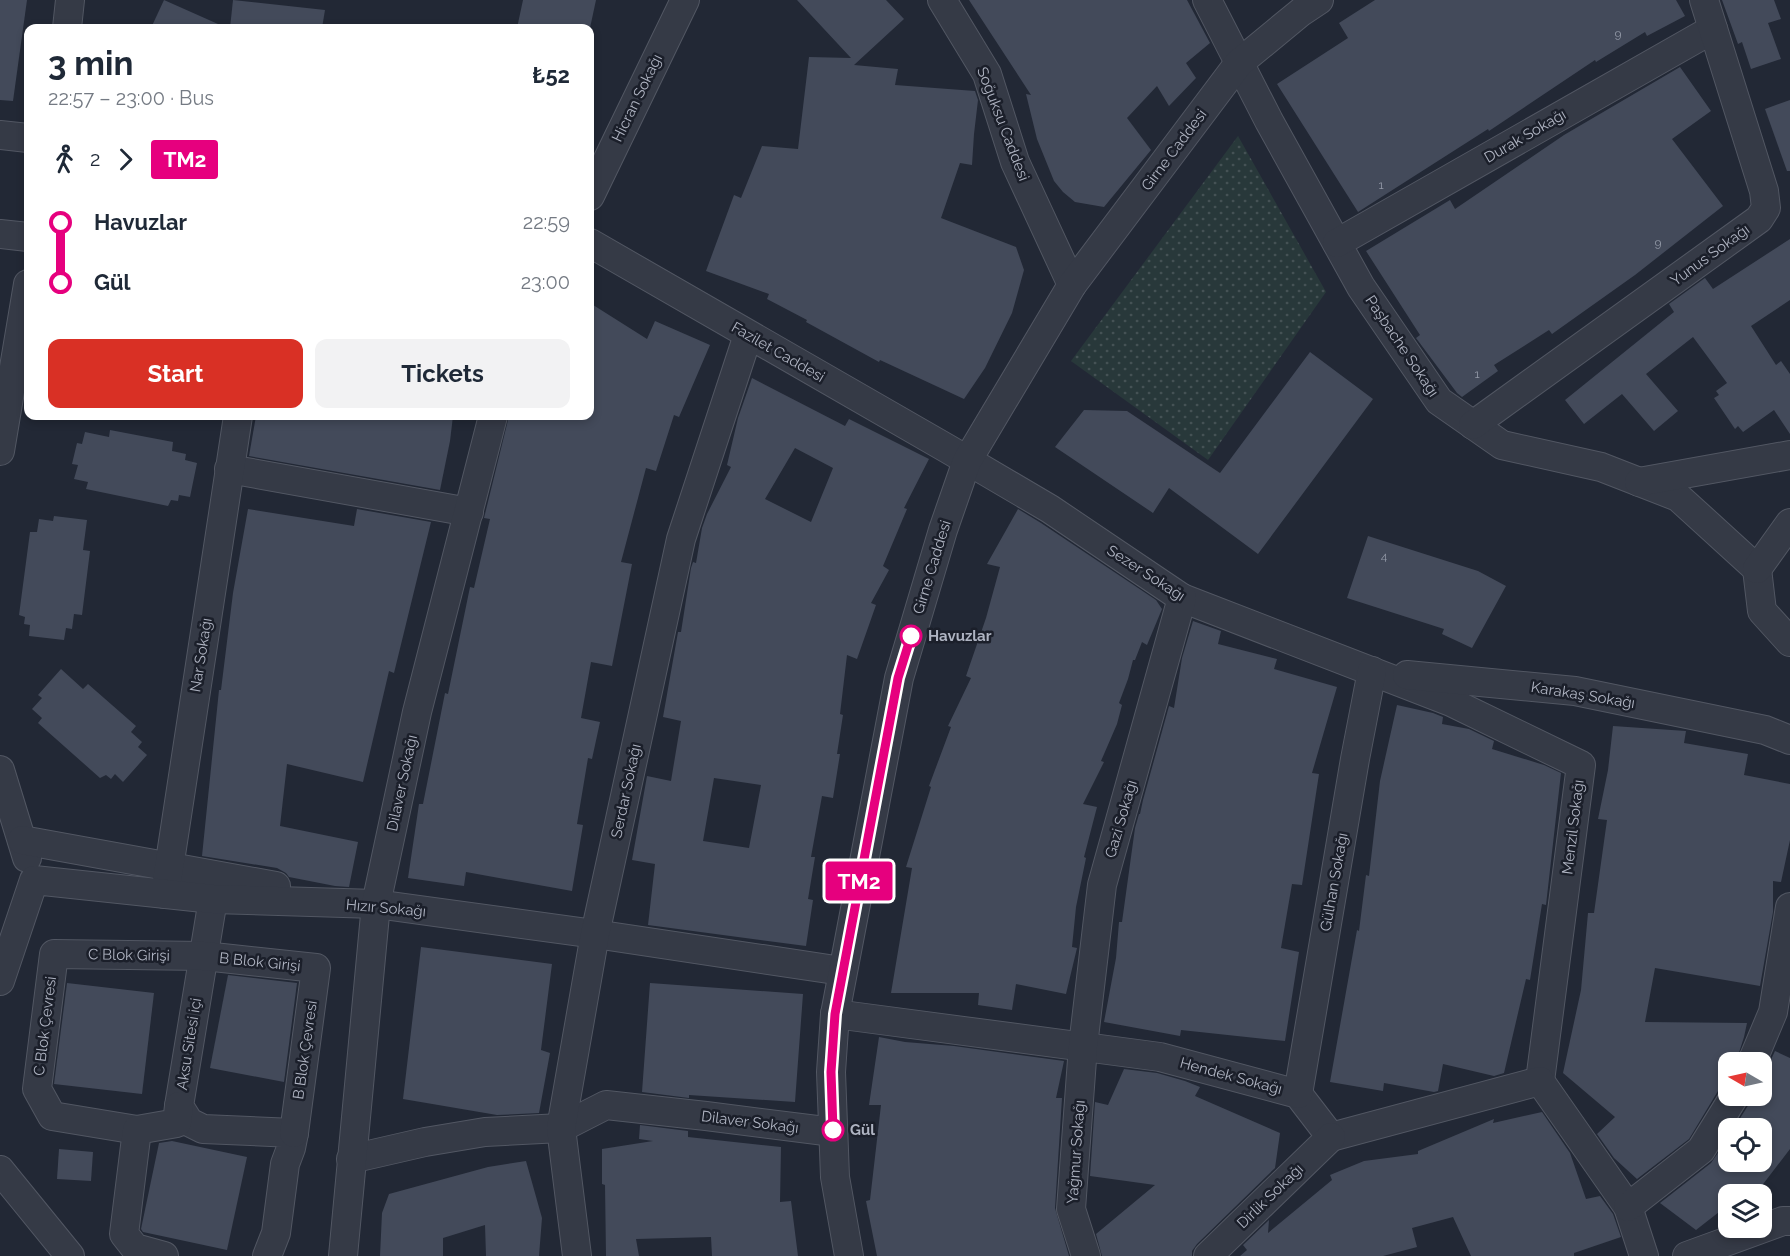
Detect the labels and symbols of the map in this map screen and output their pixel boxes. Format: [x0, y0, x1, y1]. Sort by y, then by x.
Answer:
house number: 9 [1614, 27, 1622, 41]
street label: Hicran Sokağı [608, 51, 666, 145]
street label: Soğuksu Caddesi [973, 64, 1033, 184]
street label: Durak Sokağı [1481, 105, 1569, 167]
street label: Girne Caddesi [1138, 106, 1210, 194]
house number: 1 [1378, 178, 1384, 192]
street label: Yunus Sokağı [1667, 220, 1753, 290]
house number: 9 [1654, 236, 1662, 250]
street label: Paşbache Sokağı [1361, 292, 1443, 400]
street label: Fazilet Caddesi [728, 318, 828, 386]
house number: 1 [1474, 367, 1480, 381]
street label: Girne Caddesi [909, 518, 955, 616]
street label: Sezer Sokağı [1104, 541, 1188, 605]
house number: 4 [1381, 549, 1388, 563]
street label: Nar Sokağı [186, 617, 216, 693]
marker: Havuzlar [900, 625, 922, 647]
place label: Havuzlar [928, 627, 992, 645]
street label: Karakaş Sokağı [1530, 678, 1636, 712]
street label: Dilaver Sokağı [383, 733, 421, 833]
street label: Serdar Sokağı [607, 742, 645, 840]
street label: Gazi Sokağı [1101, 778, 1141, 860]
street label: Menzil Sokağı [1558, 779, 1588, 875]
street label: Gülhan Sokağı [1316, 831, 1352, 933]
line badge: TM2 [824, 862, 894, 900]
street label: Hızır Sokağı [345, 896, 427, 920]
street label: C Blok Girişi [88, 945, 170, 965]
street label: B Blok Girişi [218, 949, 302, 975]
street label: C Blok Çevresi [30, 975, 60, 1077]
street label: Aksu Sitesi içi [173, 997, 205, 1091]
street label: B Blok Çevresi [289, 999, 321, 1101]
north arrow [1718, 1052, 1772, 1106]
street label: Hendek Sokağı [1178, 1054, 1284, 1098]
street label: Yağmur Sokağı [1063, 1100, 1089, 1204]
street label: Dilaver Sokağı [700, 1107, 800, 1137]
marker: Gül [822, 1119, 844, 1141]
place label: Gül [850, 1121, 875, 1139]
street label: Dirlik Sokağı [1233, 1160, 1307, 1232]

